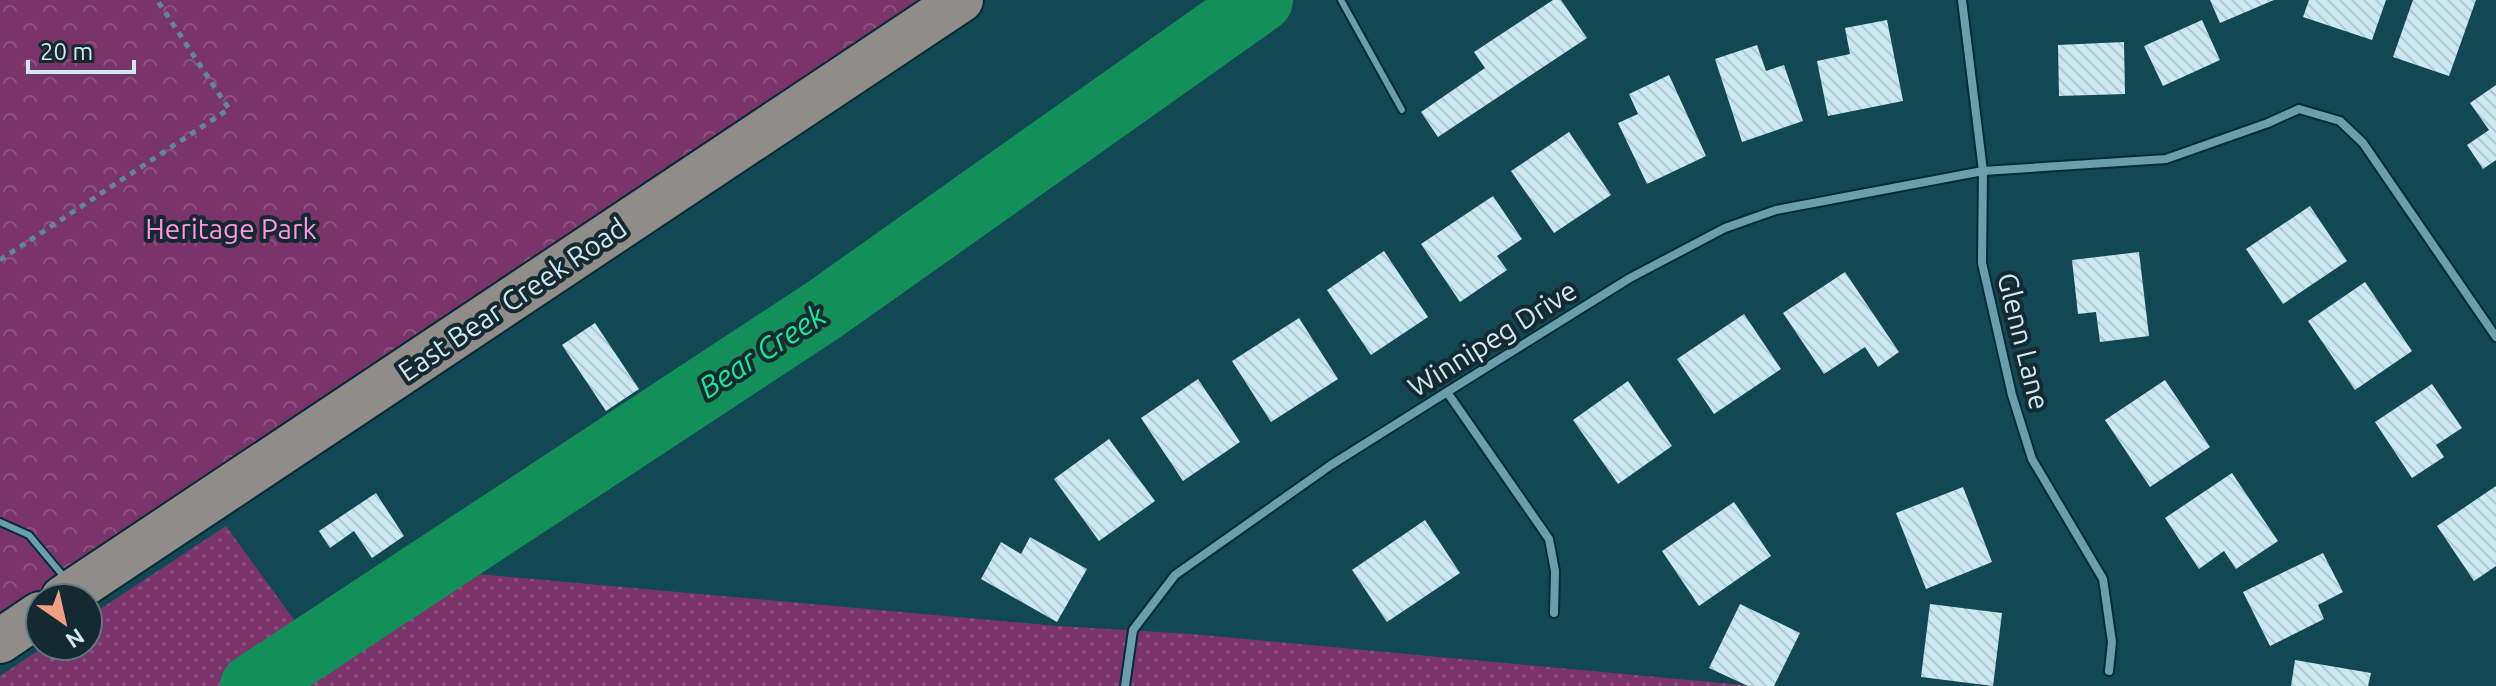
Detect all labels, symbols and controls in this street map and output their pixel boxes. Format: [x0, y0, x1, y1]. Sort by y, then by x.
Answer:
scale bar [28, 24, 134, 74]
text: 20 m [40, 38, 93, 65]
street label: East Bear Creek Road [392, 211, 632, 387]
park label: Heritage Park [145, 213, 317, 244]
street label: Glenn Lane [1992, 269, 2056, 413]
street label: Winnipeg Drive [1402, 274, 1582, 402]
water label: Bear Creek [692, 297, 832, 404]
north arrow [24, 582, 104, 662]
text: N [62, 624, 89, 654]

